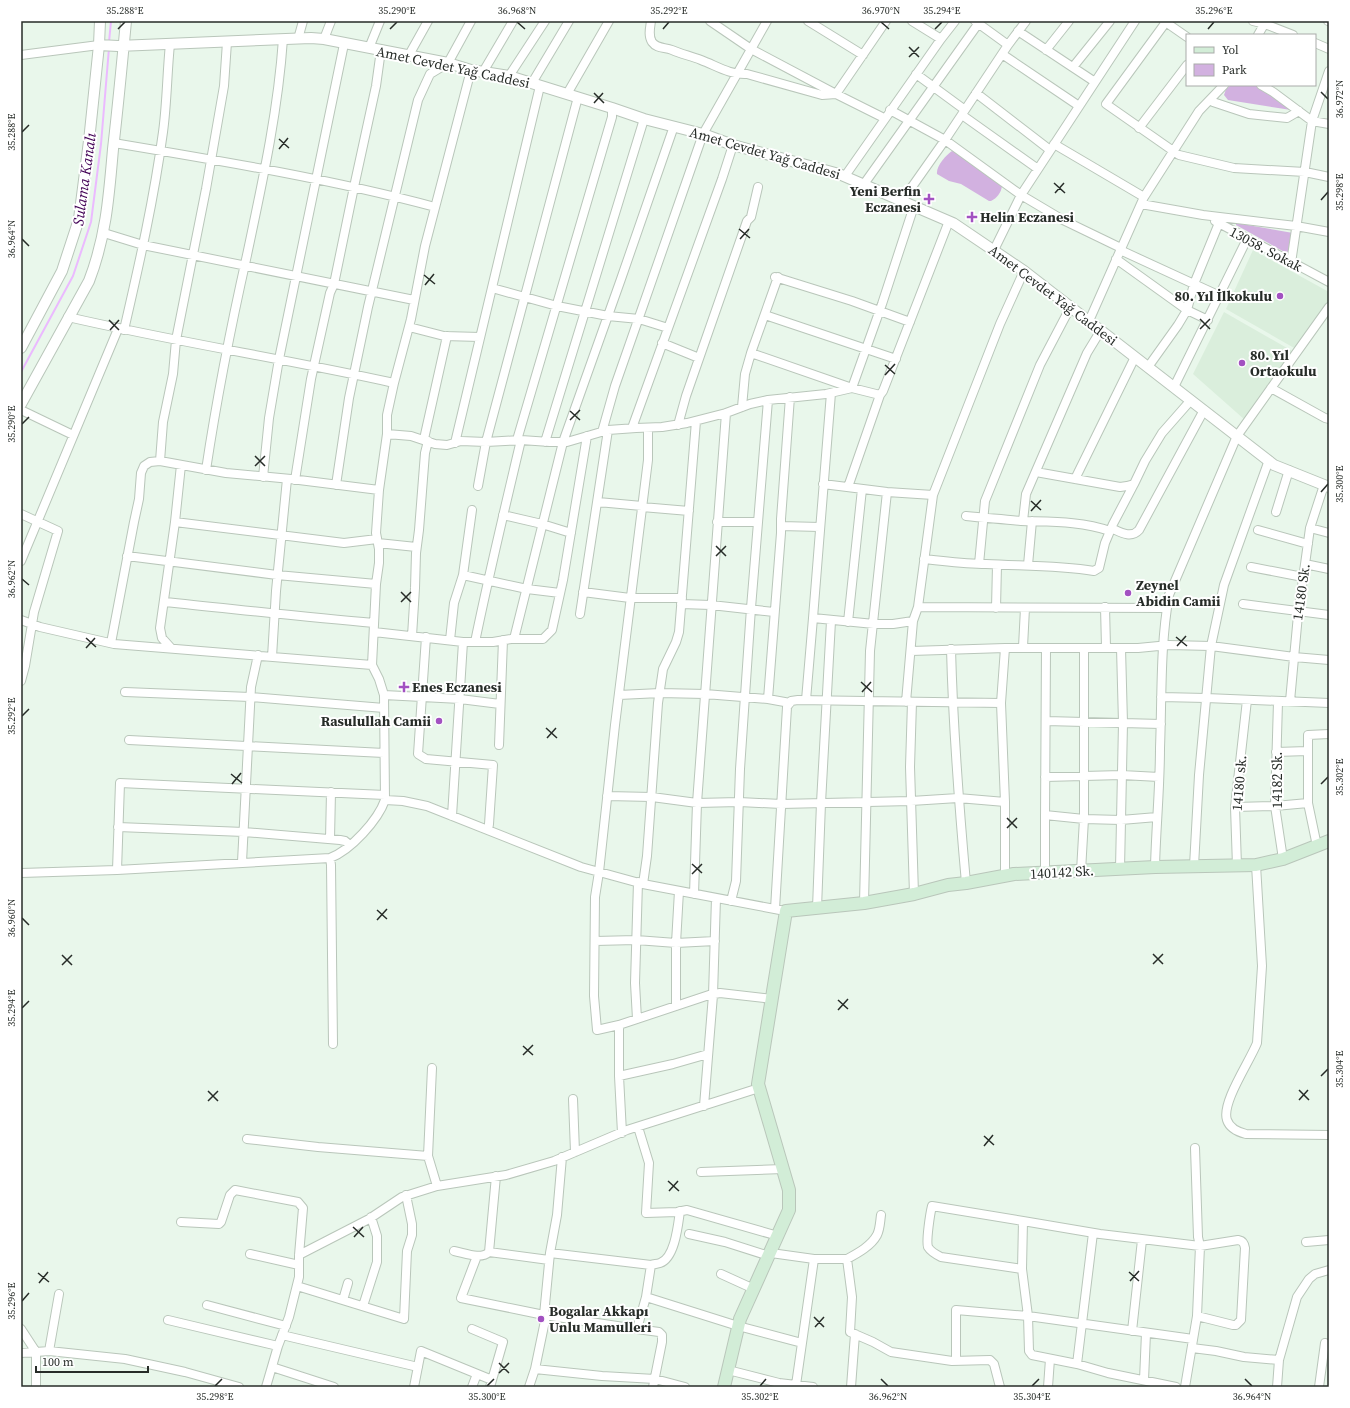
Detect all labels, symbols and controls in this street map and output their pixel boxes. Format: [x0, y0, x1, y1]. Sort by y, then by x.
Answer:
text: 35.288°E [106, 4, 144, 17]
text: 35.290°E [378, 4, 416, 17]
text: 36.968°N [498, 4, 536, 17]
text: 35.292°E [650, 4, 688, 17]
text: 36.970°N [862, 4, 900, 17]
text: 35.294°E [923, 4, 961, 17]
text: 35.296°E [1195, 4, 1233, 17]
legend [1186, 34, 1316, 86]
street label: Amet Cevdet Yağ Caddesi [374, 41, 532, 93]
text: Yol [1222, 42, 1239, 58]
text: Park [1222, 62, 1247, 78]
text: 36.972°N [1333, 80, 1346, 118]
text: 35.288°E [5, 113, 18, 151]
street label: Amet Cevdet Yağ Caddesi [687, 122, 843, 184]
water label: Sulama Kanalı [67, 131, 101, 227]
text: 35.298°E [1333, 173, 1346, 211]
place label: Yeni Berfin Eczanesi [850, 181, 922, 217]
marker: Yeni Berfin Eczanesi [924, 194, 934, 204]
place label: Helin Eczanesi [980, 207, 1075, 227]
marker: Helin Eczanesi [967, 212, 977, 222]
text: 36.964°N [5, 220, 18, 258]
street label: 13058. Sokak [1226, 221, 1306, 277]
street label: Amet Cevdet Yağ Caddesi [985, 240, 1121, 350]
place label: 80. Yıl İlkokulu [1174, 286, 1273, 306]
marker: 80. Yıl İlkokulu [1275, 291, 1285, 301]
place label: 80. Yıl Ortaokulu [1250, 345, 1317, 381]
marker: 80. Yıl Ortaokulu [1237, 358, 1247, 368]
text: 35.290°E [5, 405, 18, 443]
text: 35.300°E [1333, 465, 1346, 503]
text: 36.962°N [5, 560, 18, 598]
street label: 14180 Sk. [1287, 562, 1315, 622]
place label: Zeynel Abidin Camii [1136, 575, 1221, 611]
marker: Zeynel Abidin Camii [1123, 588, 1133, 598]
place label: Enes Eczanesi [412, 677, 502, 697]
marker: Enes Eczanesi [399, 682, 409, 692]
text: 35.292°E [5, 697, 18, 735]
place label: Rasulullah Camii [321, 711, 432, 731]
marker: Rasulullah Camii [434, 716, 444, 726]
street label: 14182 Sk. [1267, 751, 1287, 809]
street label: 14180 sk. [1227, 754, 1251, 812]
text: 35.302°E [1333, 758, 1346, 796]
street label: 140142 Sk. [1029, 860, 1095, 884]
text: 36.960°N [5, 899, 18, 937]
text: 35.294°E [5, 989, 18, 1027]
text: 35.304°E [1333, 1050, 1346, 1088]
text: 35.296°E [5, 1282, 18, 1320]
place label: Bogalar Akkapı Unlu Mamulleri [549, 1301, 652, 1337]
marker: Bogalar Akkapı Unlu Mamulleri [536, 1314, 546, 1324]
scale bar [36, 1348, 148, 1374]
text: 100 m [42, 1354, 74, 1370]
text: 35.298°E [196, 1390, 234, 1403]
text: 35.300°E [468, 1390, 506, 1403]
text: 35.302°E [741, 1390, 779, 1403]
text: 36.962°N [869, 1390, 907, 1403]
text: 35.304°E [1013, 1390, 1051, 1403]
text: 36.964°N [1233, 1390, 1271, 1403]

